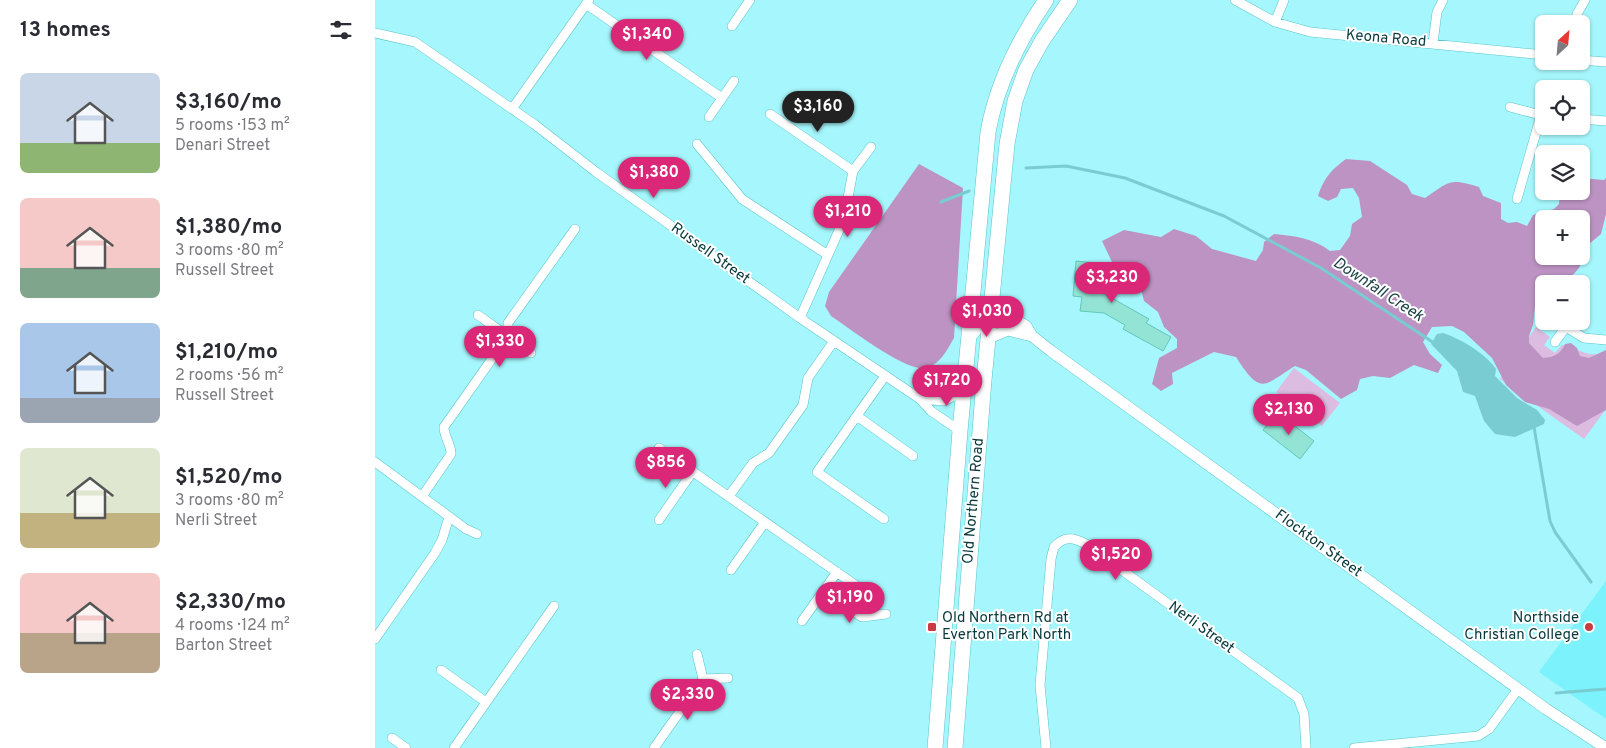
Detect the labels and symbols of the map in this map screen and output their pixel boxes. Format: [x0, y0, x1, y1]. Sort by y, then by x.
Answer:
north arrow [1535, 15, 1590, 70]
pin: $1,340 [606, 18, 688, 61]
street label: Keona Road [1345, 26, 1427, 52]
pin: $3,160 [777, 90, 859, 133]
pin: $1,380 [613, 156, 695, 199]
pin: $1,210 [807, 196, 889, 238]
street label: Russell Street [667, 219, 753, 289]
water label: Downfall Creek [1329, 253, 1428, 327]
pin: $3,230 [1071, 262, 1153, 304]
pin: $1,030 [946, 296, 1028, 338]
pin: $1,330 [459, 326, 541, 368]
pin: $1,720 [906, 364, 988, 407]
pin: $2,130 [1248, 394, 1330, 436]
street label: Old Northern Road [959, 437, 989, 565]
pin: $856 [636, 446, 696, 489]
street label: Flockton Street [1271, 506, 1365, 582]
pin: $1,520 [1075, 538, 1157, 581]
pin: $1,190 [809, 582, 891, 624]
street label: Nerli Street [1164, 598, 1238, 658]
place label: Old Northern Rd at Everton Park North [942, 609, 1071, 645]
place label: Northside Christian College [1464, 609, 1579, 645]
marker: Old Northern Rd at Everton Park North [926, 621, 938, 633]
marker: Northside Christian College [1583, 621, 1595, 633]
pin: $2,330 [647, 678, 729, 721]

